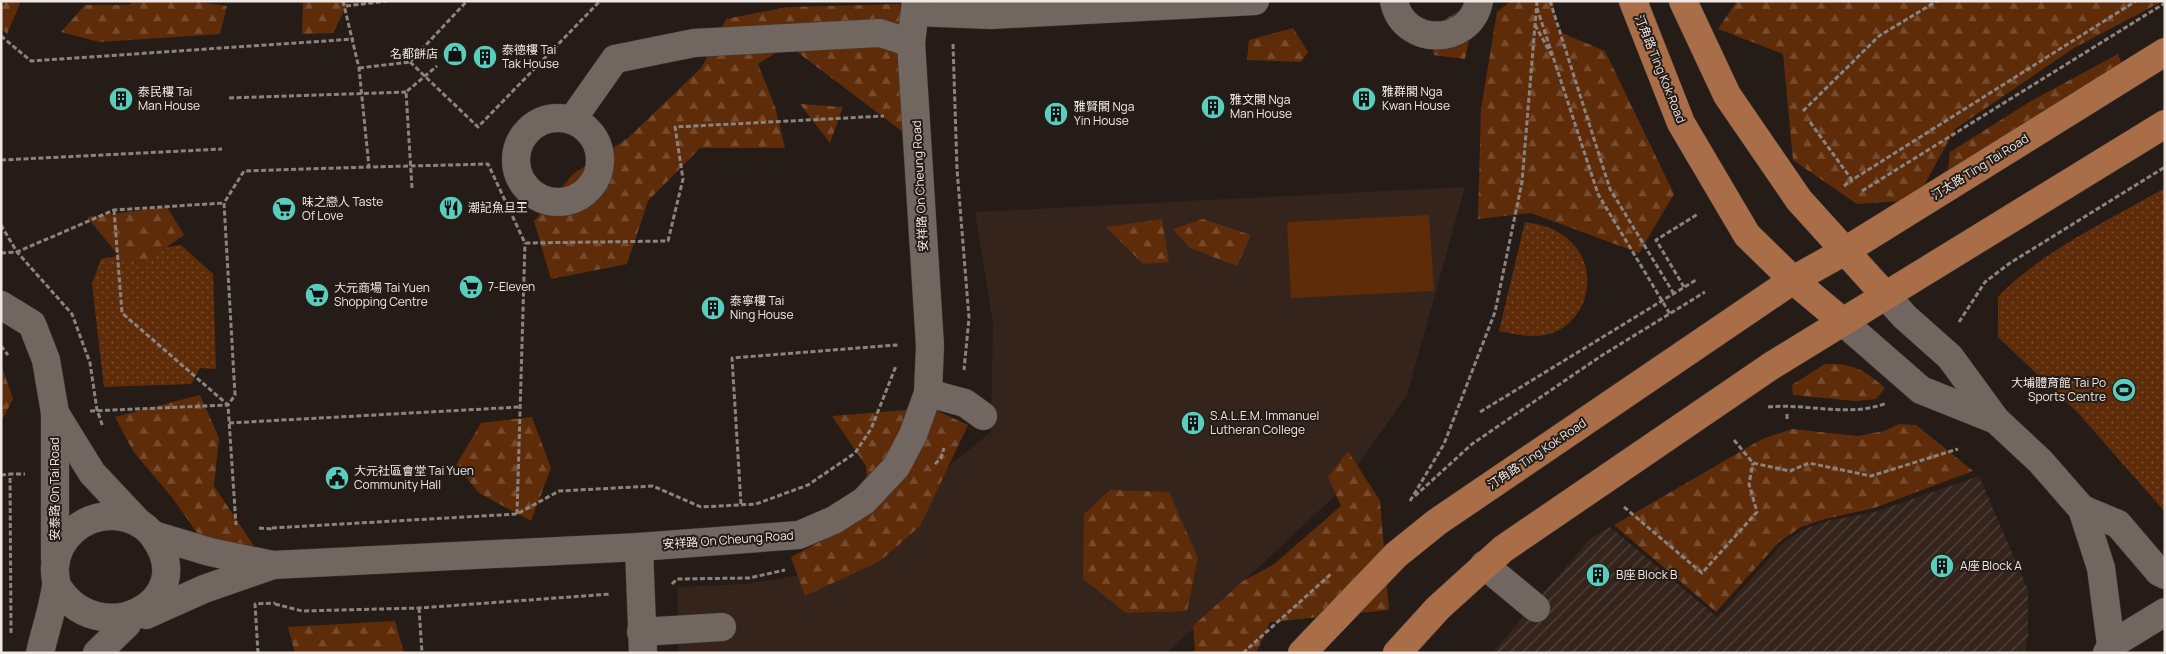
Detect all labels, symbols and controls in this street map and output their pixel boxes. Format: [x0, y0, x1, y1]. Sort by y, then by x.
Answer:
street label: 汀角路 Ting Kok Road [1631, 12, 1690, 126]
shop icon: 名都餅店 [442, 41, 468, 67]
place label: 泰德樓 Tai Tak House [502, 41, 559, 72]
building icon: 泰德樓 Tai Tak House [472, 44, 498, 70]
place label: 名都餅店 [390, 45, 438, 62]
place label: 泰民樓 Tai Man House [138, 83, 200, 114]
place label: 雅群閣 Nga Kwan House [1382, 83, 1450, 114]
building icon: 泰民樓 Tai Man House [108, 86, 134, 112]
building icon: 雅群閣 Nga Kwan House [1351, 86, 1377, 112]
place label: 雅文閣 Nga Man House [1230, 91, 1292, 122]
building icon: 雅文閣 Nga Man House [1200, 94, 1226, 120]
place label: 雅賢閣 Nga Yin House [1074, 98, 1134, 129]
building icon: 雅賢閣 Nga Yin House [1043, 101, 1069, 127]
street label: 安祥路 On Cheung Road [908, 120, 931, 252]
street label: 汀太路 Ting Tai Road [1928, 130, 2032, 203]
place label: 味之戀人 Taste Of Love [302, 193, 383, 224]
restaurant icon: 潮記魚旦王 [438, 195, 464, 221]
supermarket icon: 味之戀人 Taste Of Love [271, 196, 297, 222]
place label: 潮記魚旦王 [468, 199, 528, 216]
supermarket icon: 7-Eleven [458, 274, 484, 300]
place label: 7-Eleven [488, 278, 535, 295]
place label: 大元商場 Tai Yuen Shopping Centre [334, 279, 430, 310]
supermarket icon: 大元商場 Tai Yuen Shopping Centre [304, 282, 330, 308]
place label: 泰寧樓 Tai Ning House [730, 292, 793, 323]
building icon: 泰寧樓 Tai Ning House [700, 295, 726, 321]
place label: 大埔體育館 Tai Po Sports Centre [2011, 374, 2106, 405]
sports icon: 大埔體育館 Tai Po Sports Centre [2111, 377, 2137, 403]
place label: S.A.L.E.M. Immanuel Lutheran College [1210, 407, 1319, 438]
building icon: S.A.L.E.M. Immanuel Lutheran College [1180, 410, 1206, 436]
street label: 汀角路 Ting Kok Road [1484, 414, 1589, 493]
street label: 安泰路 On Tai Road [46, 437, 63, 541]
place label: 大元社區會堂 Tai Yuen Community Hall [354, 462, 474, 493]
public building icon: 大元社區會堂 Tai Yuen Community Hall [324, 465, 350, 491]
street label: 安祥路 On Cheung Road [662, 526, 794, 553]
building icon: A座 Block A [1929, 553, 1955, 579]
place label: A座 Block A [1960, 557, 2022, 574]
building icon: B座 Block B [1585, 562, 1611, 588]
place label: B座 Block B [1616, 566, 1677, 583]

